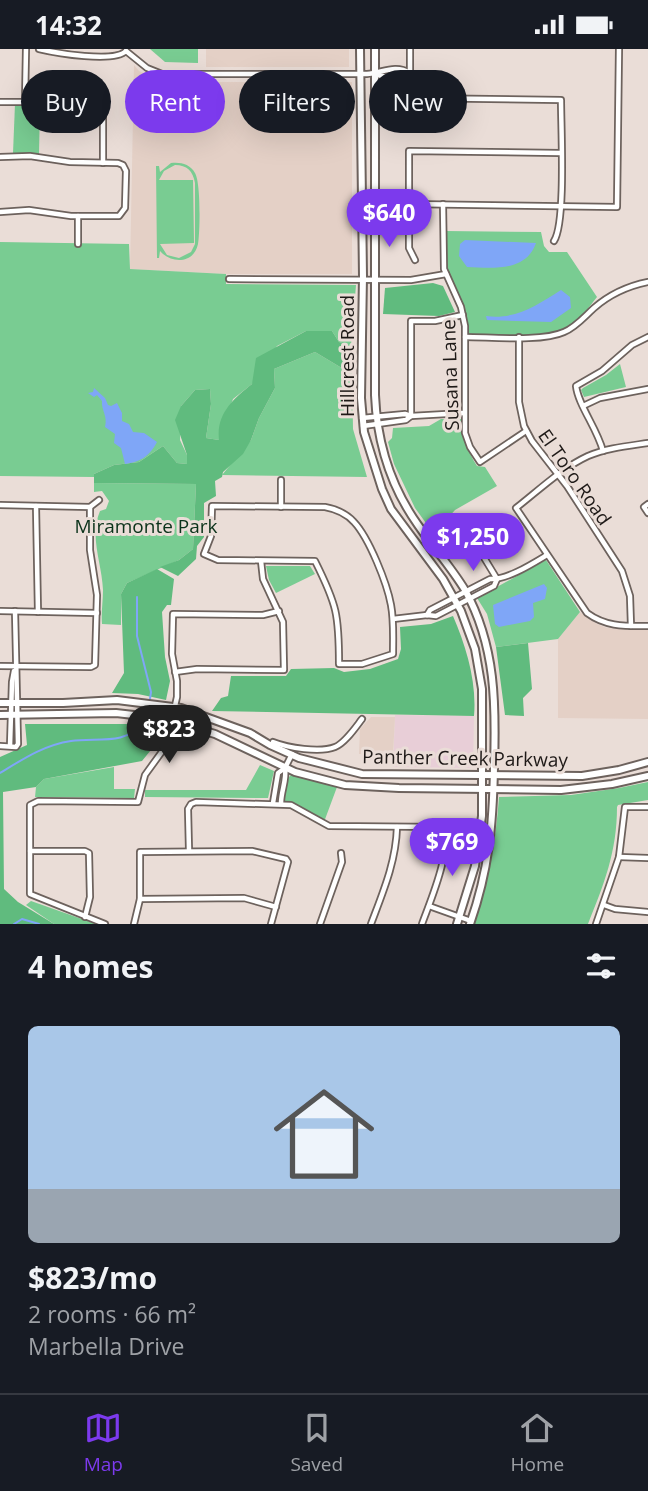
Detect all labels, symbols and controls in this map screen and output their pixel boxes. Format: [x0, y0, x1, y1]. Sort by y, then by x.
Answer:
text: 14:32 [35, 7, 102, 43]
chip: Buy [21, 70, 111, 133]
chip: Rent [125, 70, 225, 133]
chip: Filters [239, 70, 355, 133]
chip: New [369, 70, 467, 133]
pin: $640 [348, 189, 430, 249]
text: $640 [363, 196, 415, 228]
street label: Hillcrest Road [334, 295, 360, 417]
street label: Susana Lane [435, 319, 465, 431]
street label: El Toro Road [532, 424, 618, 530]
park label: Miramonte Park [75, 513, 218, 539]
pin: $1,250 [416, 513, 530, 573]
text: $1,250 [437, 520, 509, 552]
pin: $823 [128, 705, 210, 765]
text: $823 [143, 712, 195, 744]
street label: Panther Creek Parkway [362, 743, 569, 773]
pin: $769 [411, 819, 493, 878]
text: $769 [426, 825, 478, 857]
text: 4 homes [28, 946, 153, 987]
icon: filters [582, 947, 620, 985]
icon: home [261, 1071, 387, 1197]
text: $823/mo [28, 1257, 157, 1298]
text: 2 rooms · 66 m² [28, 1298, 196, 1330]
text: Marbella Drive [28, 1330, 185, 1362]
tab: Map [84, 1409, 123, 1477]
tab: Saved [290, 1409, 343, 1477]
tab: Home [511, 1409, 564, 1477]

